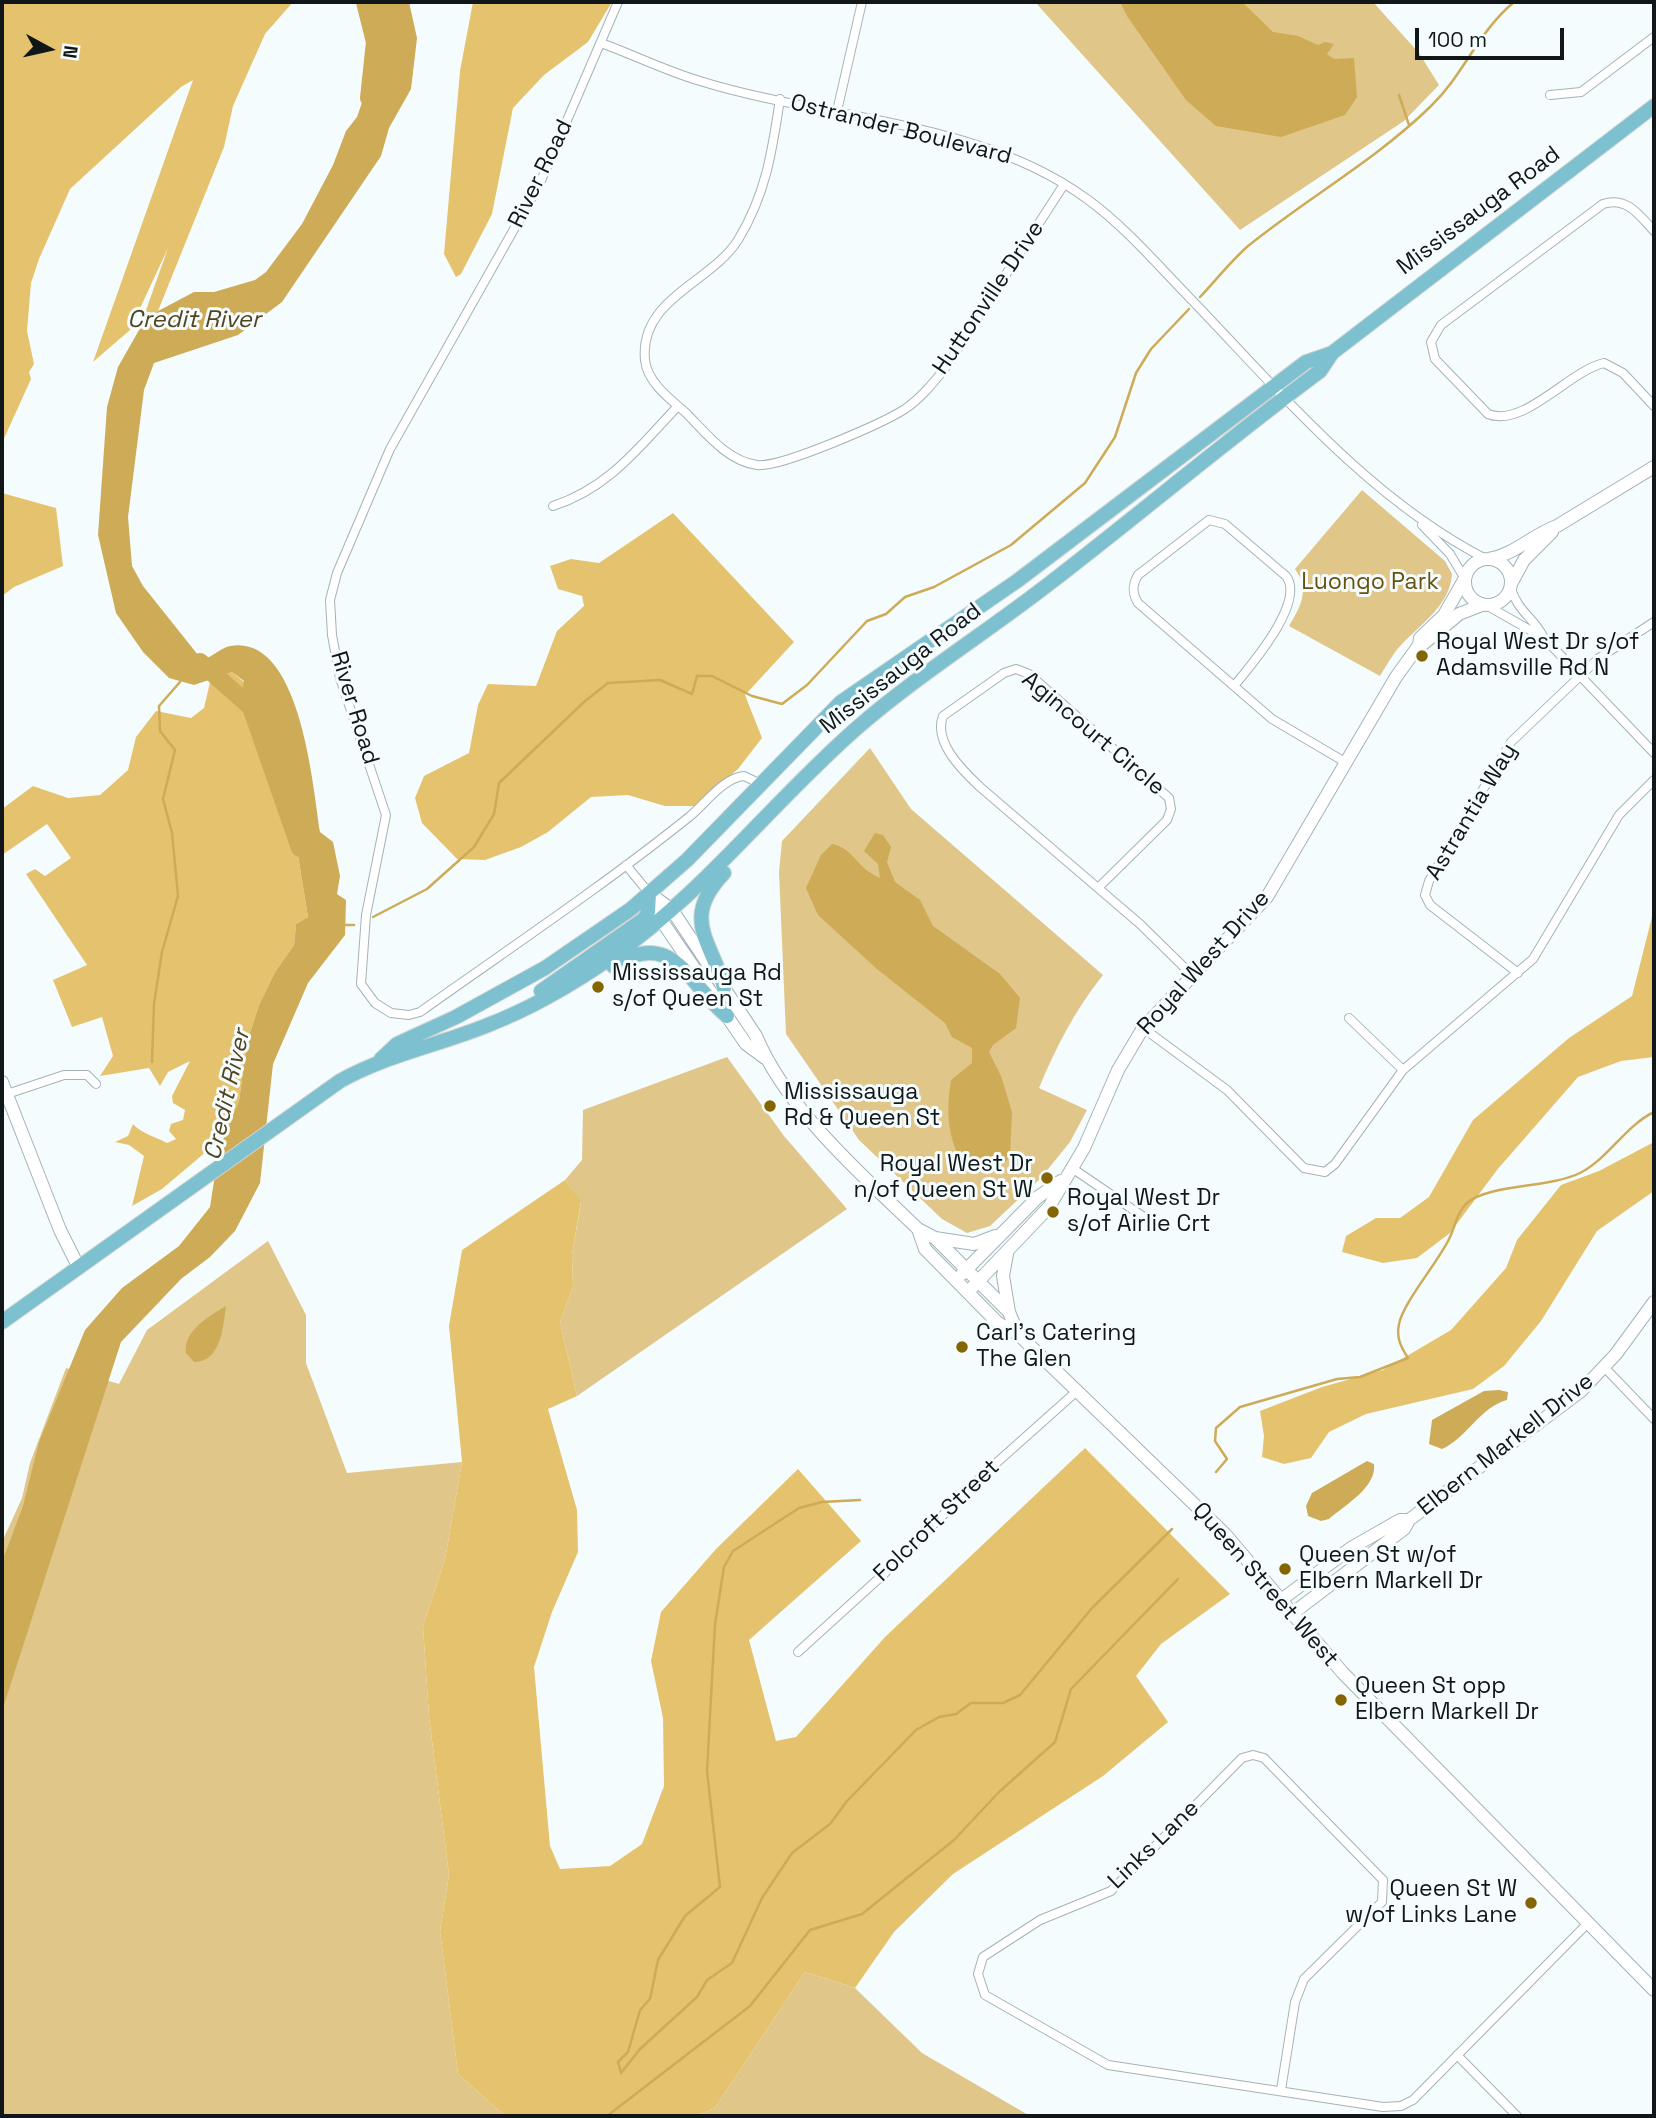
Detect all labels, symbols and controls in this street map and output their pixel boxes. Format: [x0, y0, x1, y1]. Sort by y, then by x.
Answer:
north arrow [14, 14, 84, 84]
scale bar [1418, 14, 1567, 58]
text: 100 m [1428, 26, 1487, 53]
text: N [57, 44, 84, 60]
street label: Ostrander Boulevard [788, 89, 1014, 171]
street label: River Road [503, 115, 579, 233]
street label: Mississauga Road [1392, 141, 1566, 281]
street label: Huttonville Drive [928, 216, 1050, 380]
water label: Credit River [127, 306, 261, 334]
park label: Luongo Park [1301, 569, 1439, 597]
street label: Mississauga Road [815, 598, 987, 740]
place label: Royal West Dr s/of Adamsville Rd N [1436, 629, 1639, 683]
street label: River Road [324, 648, 384, 768]
marker: Royal West Dr s/of Adamsville Rd N [1414, 648, 1430, 664]
street label: Agincourt Circle [1016, 666, 1170, 802]
street label: Astrantia Way [1420, 739, 1524, 885]
street label: Royal West Drive [1132, 885, 1276, 1041]
place label: Mississauga Rd s/of Queen St [612, 960, 782, 1014]
marker: Mississauga Rd s/of Queen St [590, 979, 606, 995]
water label: Credit River [199, 1027, 257, 1163]
place label: Mississauga Rd & Queen St [784, 1079, 940, 1133]
marker: Mississauga Rd & Queen St [762, 1098, 778, 1114]
place label: Royal West Dr n/of Queen St W [854, 1151, 1033, 1205]
marker: Royal West Dr n/of Queen St W [1039, 1170, 1055, 1186]
place label: Royal West Dr s/of Airlie Crt [1067, 1185, 1220, 1239]
marker: Royal West Dr s/of Airlie Crt [1045, 1204, 1061, 1220]
place label: Carl's Catering The Glen [976, 1320, 1136, 1374]
marker: Carl's Catering The Glen [954, 1339, 970, 1355]
street label: Elbern Markell Drive [1413, 1368, 1599, 1522]
street label: Folcroft Street [868, 1454, 1006, 1588]
street label: Queen Street West [1186, 1497, 1344, 1673]
place label: Queen St w/of Elbern Markell Dr [1299, 1542, 1483, 1596]
marker: Queen St w/of Elbern Markell Dr [1277, 1561, 1293, 1577]
place label: Queen St opp Elbern Markell Dr [1355, 1673, 1539, 1727]
marker: Queen St opp Elbern Markell Dr [1333, 1692, 1349, 1708]
street label: Links Lane [1103, 1795, 1205, 1895]
place label: Queen St W w/of Links Lane [1345, 1876, 1517, 1930]
marker: Queen St W w/of Links Lane [1523, 1895, 1539, 1911]

